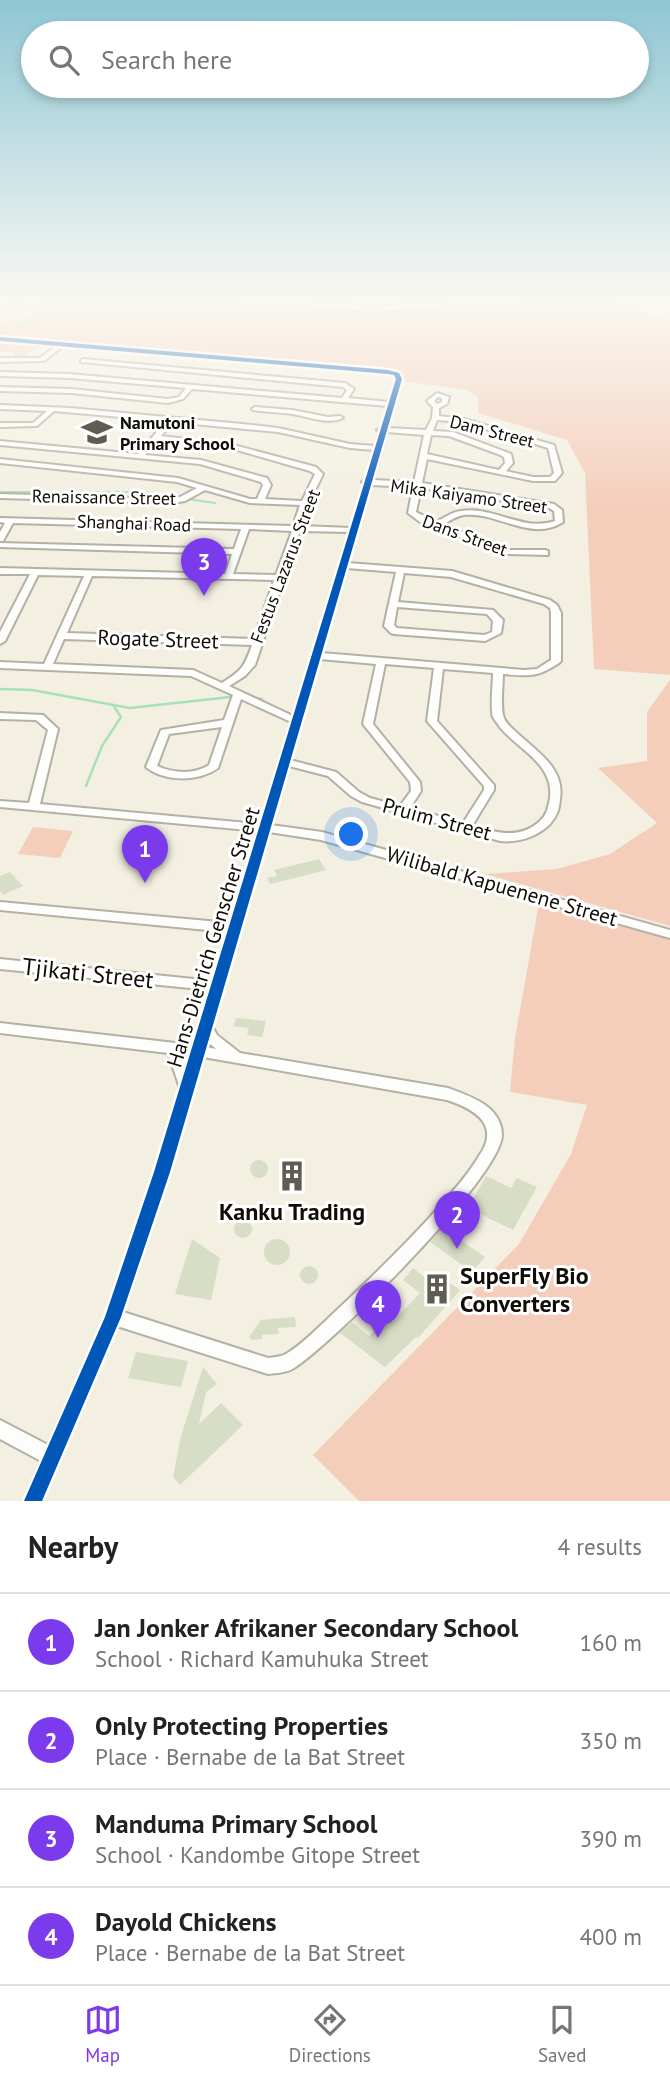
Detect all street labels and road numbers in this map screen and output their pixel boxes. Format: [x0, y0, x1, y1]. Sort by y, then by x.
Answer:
street label: Dam Street [447, 409, 537, 453]
street label: Mika Kaiyamo Street [389, 474, 549, 518]
street label: Renaissance Street [32, 484, 176, 510]
street label: Festus Lazarus Street [245, 486, 325, 646]
street label: Dans Street [419, 509, 511, 561]
street label: Shanghai Road [76, 510, 192, 536]
street label: Rogate Street [97, 623, 219, 655]
street label: Pruim Street [380, 792, 494, 846]
street label: Hans-Dietrich Genscher Street [161, 804, 265, 1070]
street label: Wilibald Kapuenene Street [383, 840, 621, 932]
street label: Tjikati Street [21, 951, 155, 995]

